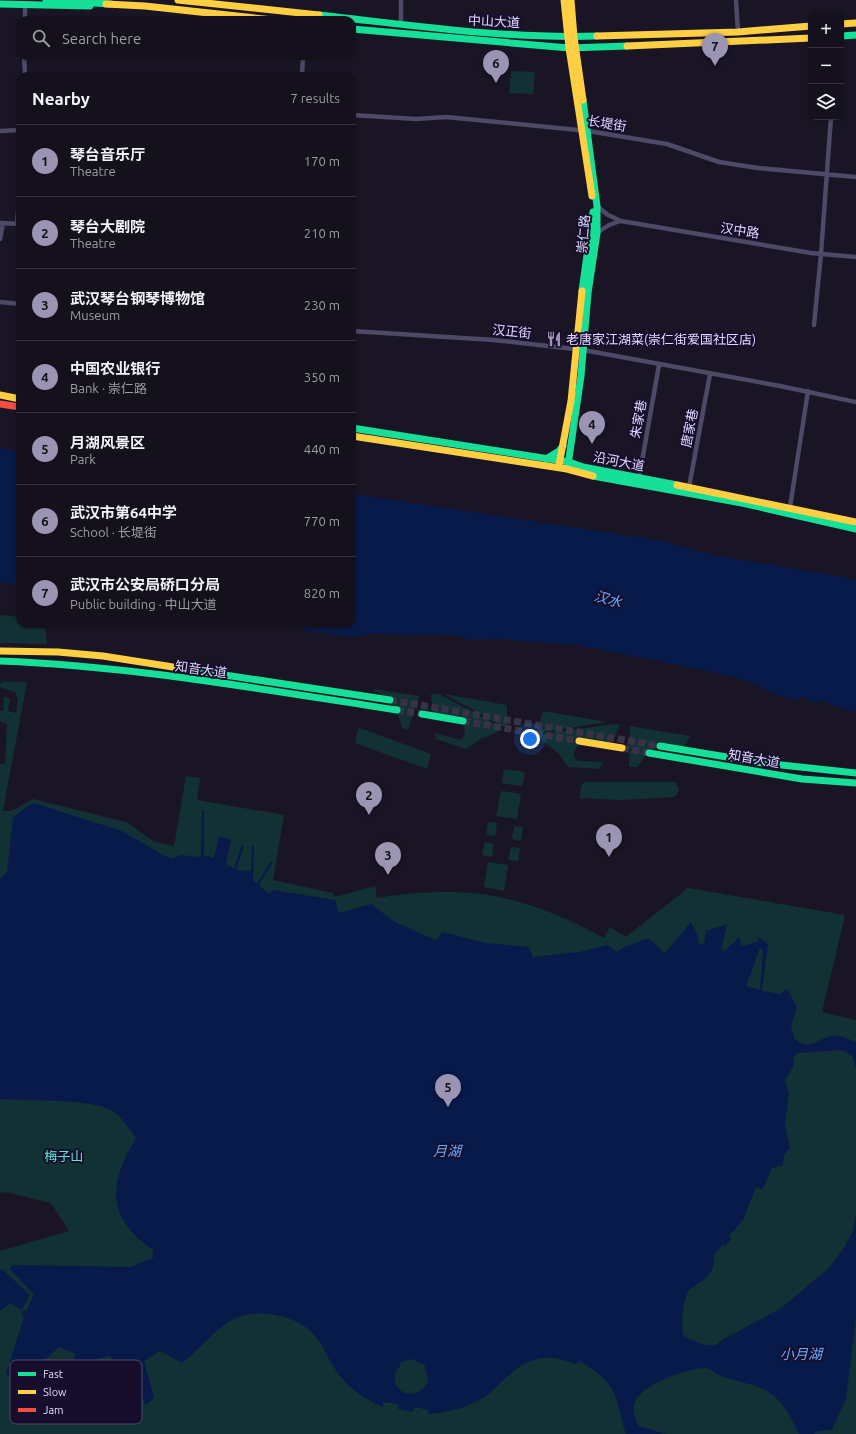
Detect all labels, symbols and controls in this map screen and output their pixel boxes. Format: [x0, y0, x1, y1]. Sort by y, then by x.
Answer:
map controls [808, 12, 844, 120]
button: + [808, 12, 844, 48]
street label: 中山大道 [468, 13, 520, 29]
search box [16, 16, 356, 60]
icon: search [30, 27, 52, 49]
text: Search here [62, 30, 141, 47]
pin: 7 [702, 33, 728, 66]
button: − [808, 48, 844, 84]
pin: 6 [483, 50, 509, 83]
button: layers [808, 84, 844, 120]
text: Nearby [32, 89, 90, 108]
text: 7 results [290, 91, 340, 105]
street label: 长堤街 [587, 113, 627, 133]
text: 琴台音乐厅 [70, 146, 145, 163]
text: 1 [41, 154, 49, 168]
text: 170 m [304, 154, 340, 168]
text: Theatre [70, 164, 116, 178]
street label: 崇仁路 [574, 214, 592, 254]
text: 琴台大剧院 [70, 218, 145, 235]
street label: 汉中路 [720, 220, 760, 240]
text: 2 [41, 226, 49, 240]
text: 210 m [304, 226, 340, 240]
text: Theatre [70, 236, 116, 250]
text: 武汉琴台钢琴博物馆 [70, 290, 205, 307]
text: 3 [41, 298, 49, 312]
text: 230 m [304, 298, 340, 312]
text: Museum [70, 308, 120, 322]
street label: 汉正街 [492, 322, 532, 340]
restaurant icon: 老唐家江湖菜(崇仁街爱国社区店) [545, 330, 563, 348]
place label: 老唐家江湖菜(崇仁街爱国社区店) [566, 332, 756, 347]
text: 中国农业银行 [70, 360, 160, 377]
text: 4 [41, 370, 49, 384]
text: 350 m [304, 370, 340, 384]
text: Bank · 崇仁路 [70, 381, 147, 395]
street label: 朱家巷 [628, 399, 648, 439]
street label: 唐家巷 [678, 408, 700, 448]
pin: 4 [579, 411, 605, 444]
text: 月湖风景区 [70, 434, 145, 451]
text: 5 [41, 442, 49, 456]
text: 440 m [304, 442, 340, 456]
street label: 沿河大道 [592, 449, 646, 473]
text: Park [70, 452, 96, 466]
text: 武汉市第64中学 [70, 504, 177, 521]
text: 6 [41, 514, 49, 528]
text: 770 m [304, 514, 340, 528]
text: School · 长堤街 [70, 525, 157, 539]
text: 武汉市公安局硚口分局 [70, 576, 220, 593]
text: 7 [41, 586, 49, 600]
text: 820 m [304, 586, 340, 600]
water label: 汉水 [592, 587, 625, 611]
text: Public building · 中山大道 [70, 597, 217, 611]
street label: 知音大道 [174, 658, 228, 680]
your location [520, 729, 540, 749]
street label: 知音大道 [727, 747, 781, 769]
pin: 2 [356, 782, 382, 815]
pin: 1 [596, 824, 622, 857]
pin: 3 [375, 842, 401, 875]
pin: 5 [435, 1074, 461, 1107]
water label: 月湖 [433, 1143, 463, 1159]
park label: 梅子山 [44, 1149, 84, 1163]
water label: 小月湖 [780, 1346, 824, 1362]
legend [10, 1360, 142, 1424]
text: Fast [43, 1368, 64, 1380]
text: Slow [43, 1386, 67, 1398]
text: Jam [43, 1404, 64, 1416]

